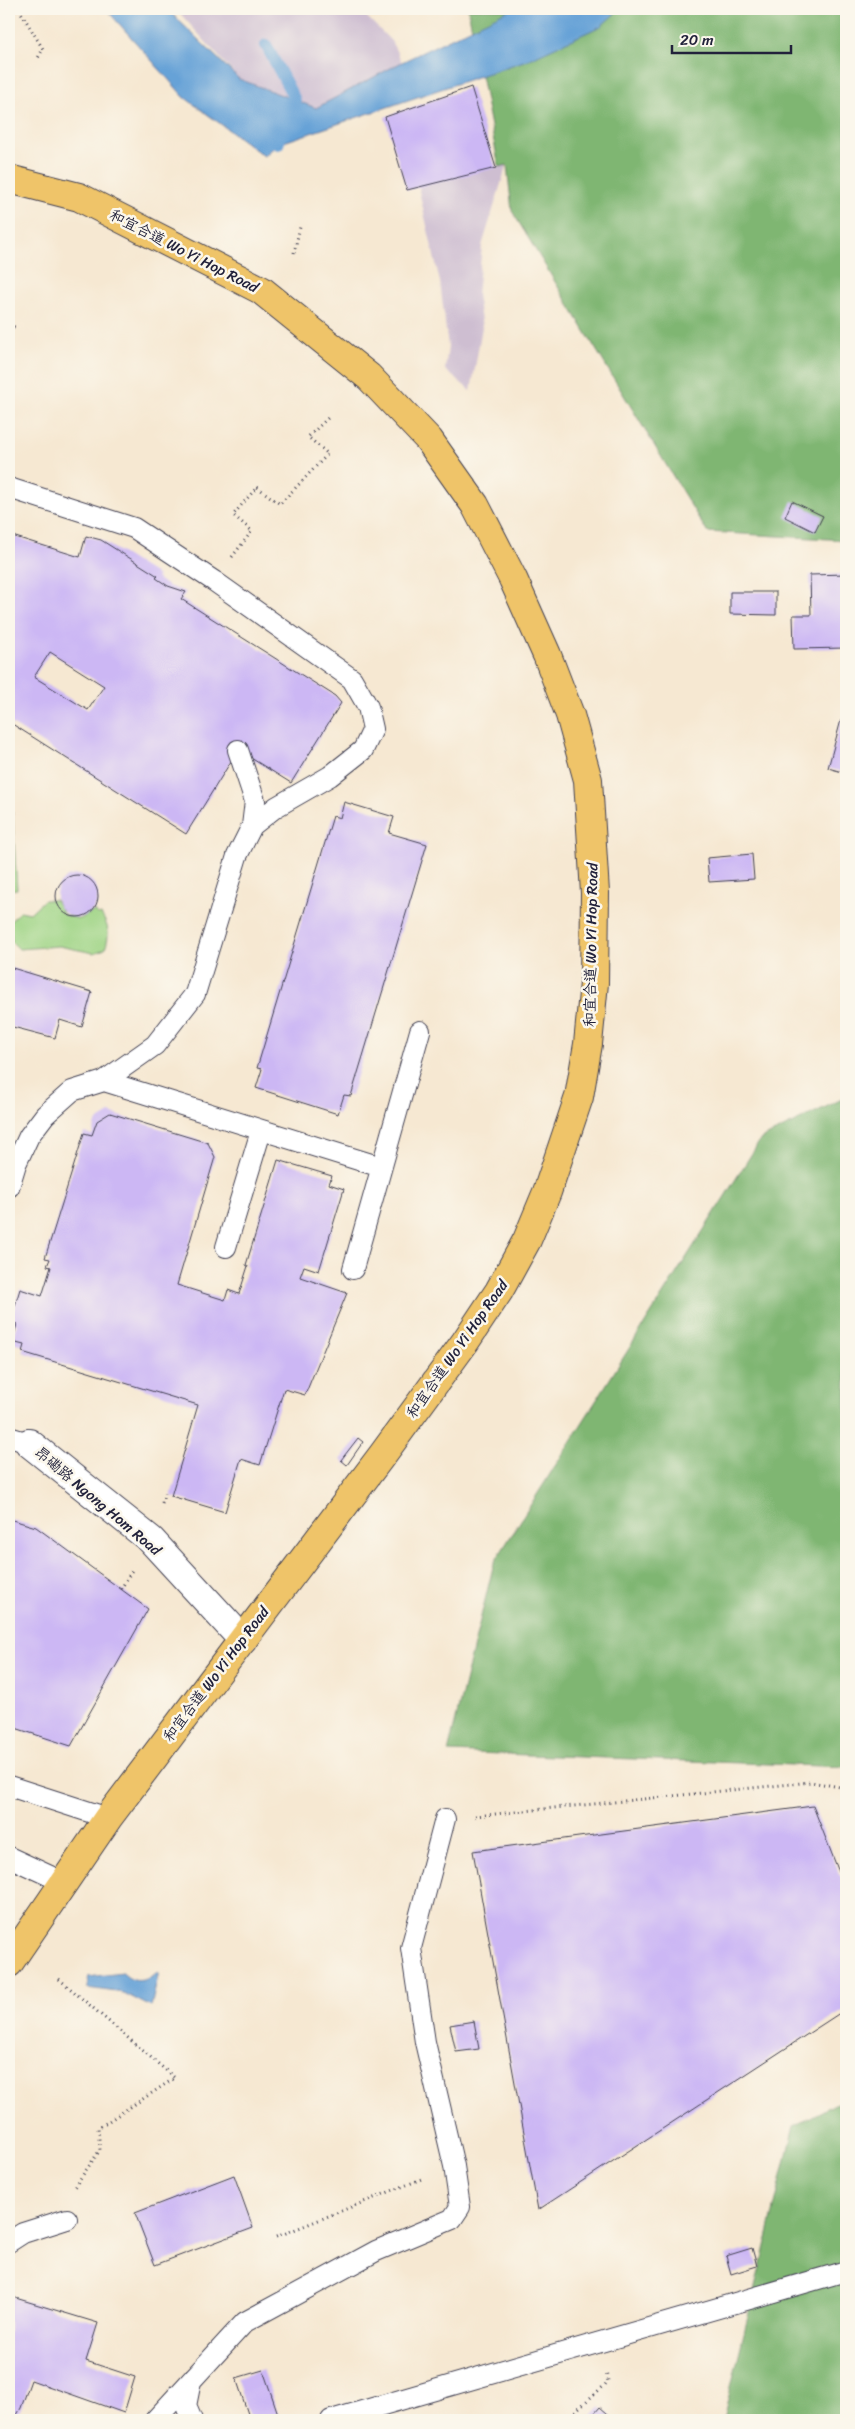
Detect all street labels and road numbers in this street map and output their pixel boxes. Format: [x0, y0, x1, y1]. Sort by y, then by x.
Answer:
street label: 和宜合道 Wo Yi Hop Road [105, 202, 264, 300]
street label: 和宜合道 Wo Yi Hop Road [577, 861, 605, 1027]
street label: 和宜合道 Wo Yi Hop Road [399, 1273, 515, 1424]
street label: 昂磡路 Ngong Hom Road [29, 1440, 168, 1563]
street label: 和宜合道 Wo Yi Hop Road [156, 1600, 277, 1748]

